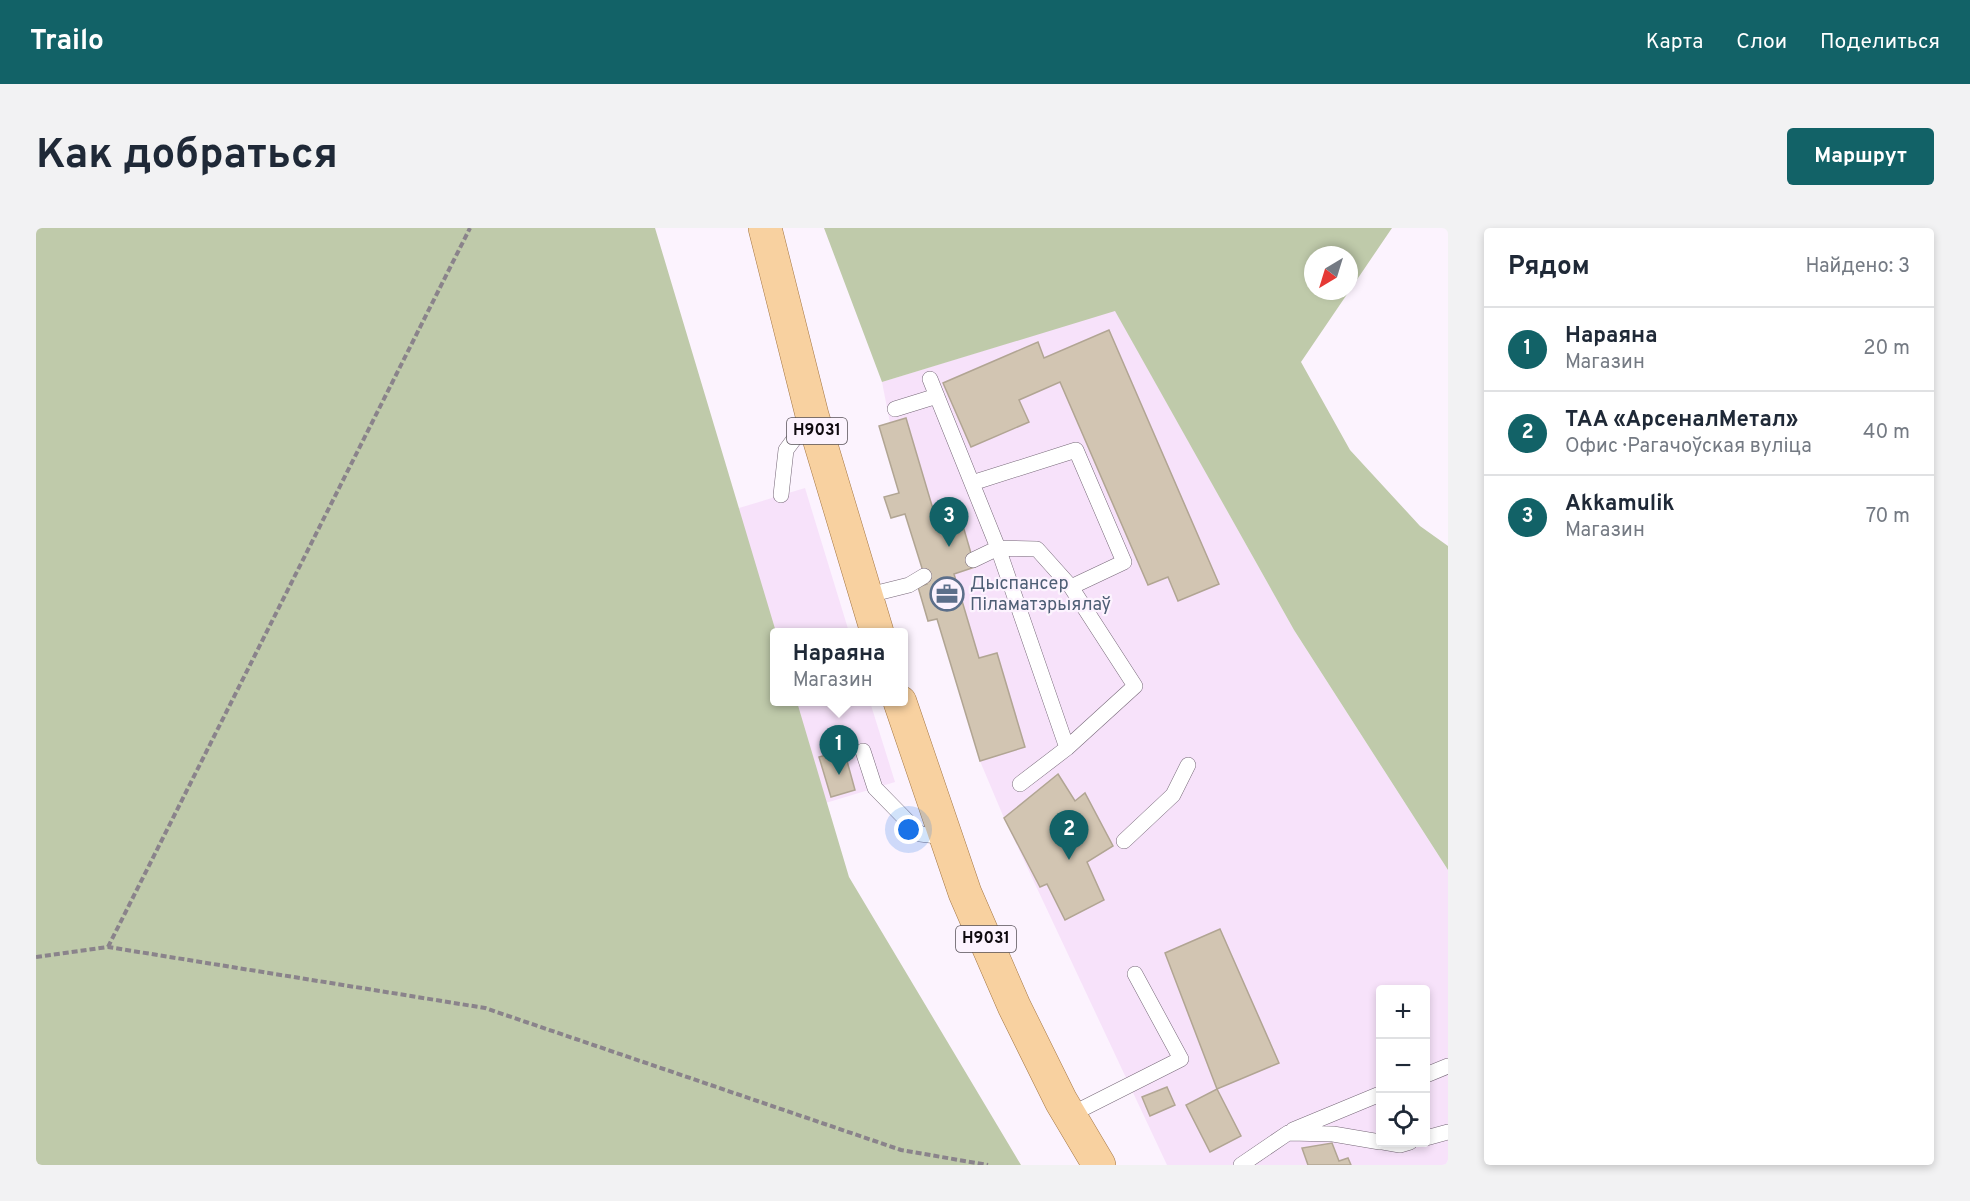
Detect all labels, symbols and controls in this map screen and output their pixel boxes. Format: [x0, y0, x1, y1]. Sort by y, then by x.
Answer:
text: Trailo [30, 24, 104, 60]
text: Карта [1646, 29, 1703, 56]
text: Слои [1736, 29, 1787, 56]
text: Поделиться [1820, 29, 1940, 56]
button: Маршрут [1787, 128, 1934, 185]
text: Как добраться [36, 130, 338, 183]
north arrow [1304, 246, 1358, 300]
text: Рядом [1508, 251, 1590, 284]
text: Найдено: 3 [1806, 254, 1910, 280]
text: Нараяна [1565, 323, 1657, 350]
text: 1 [1524, 336, 1532, 362]
text: 20 m [1863, 336, 1910, 362]
text: Магазин [1565, 350, 1645, 376]
text: ТАА «АрсеналМетал» [1565, 407, 1798, 434]
road number: Н9031 [787, 418, 847, 444]
text: 2 [1521, 420, 1534, 446]
text: 40 m [1863, 420, 1910, 446]
text: Офис · Рагачоўская вуліца [1565, 434, 1812, 460]
text: Akkamulik [1565, 491, 1675, 518]
pin: 3 [930, 498, 968, 547]
text: 3 [1522, 504, 1534, 530]
text: 70 m [1866, 504, 1910, 530]
text: Магазин [1565, 518, 1645, 544]
place label: Дыспансер Піламатэрыялаў [970, 573, 1111, 617]
office icon: Дыспансер Піламатэрыялаў [929, 576, 965, 612]
popup [770, 628, 908, 706]
text: Нараяна [793, 641, 885, 668]
text: Магазин [793, 668, 873, 694]
pin: 1 [820, 726, 858, 775]
pin: 2 [1050, 810, 1088, 860]
your location [894, 815, 923, 844]
road number: Н9031 [956, 926, 1016, 952]
map controls [1376, 985, 1430, 1147]
button: + [1376, 985, 1430, 1039]
button: − [1376, 1039, 1430, 1093]
button: locate [1376, 1093, 1430, 1147]

